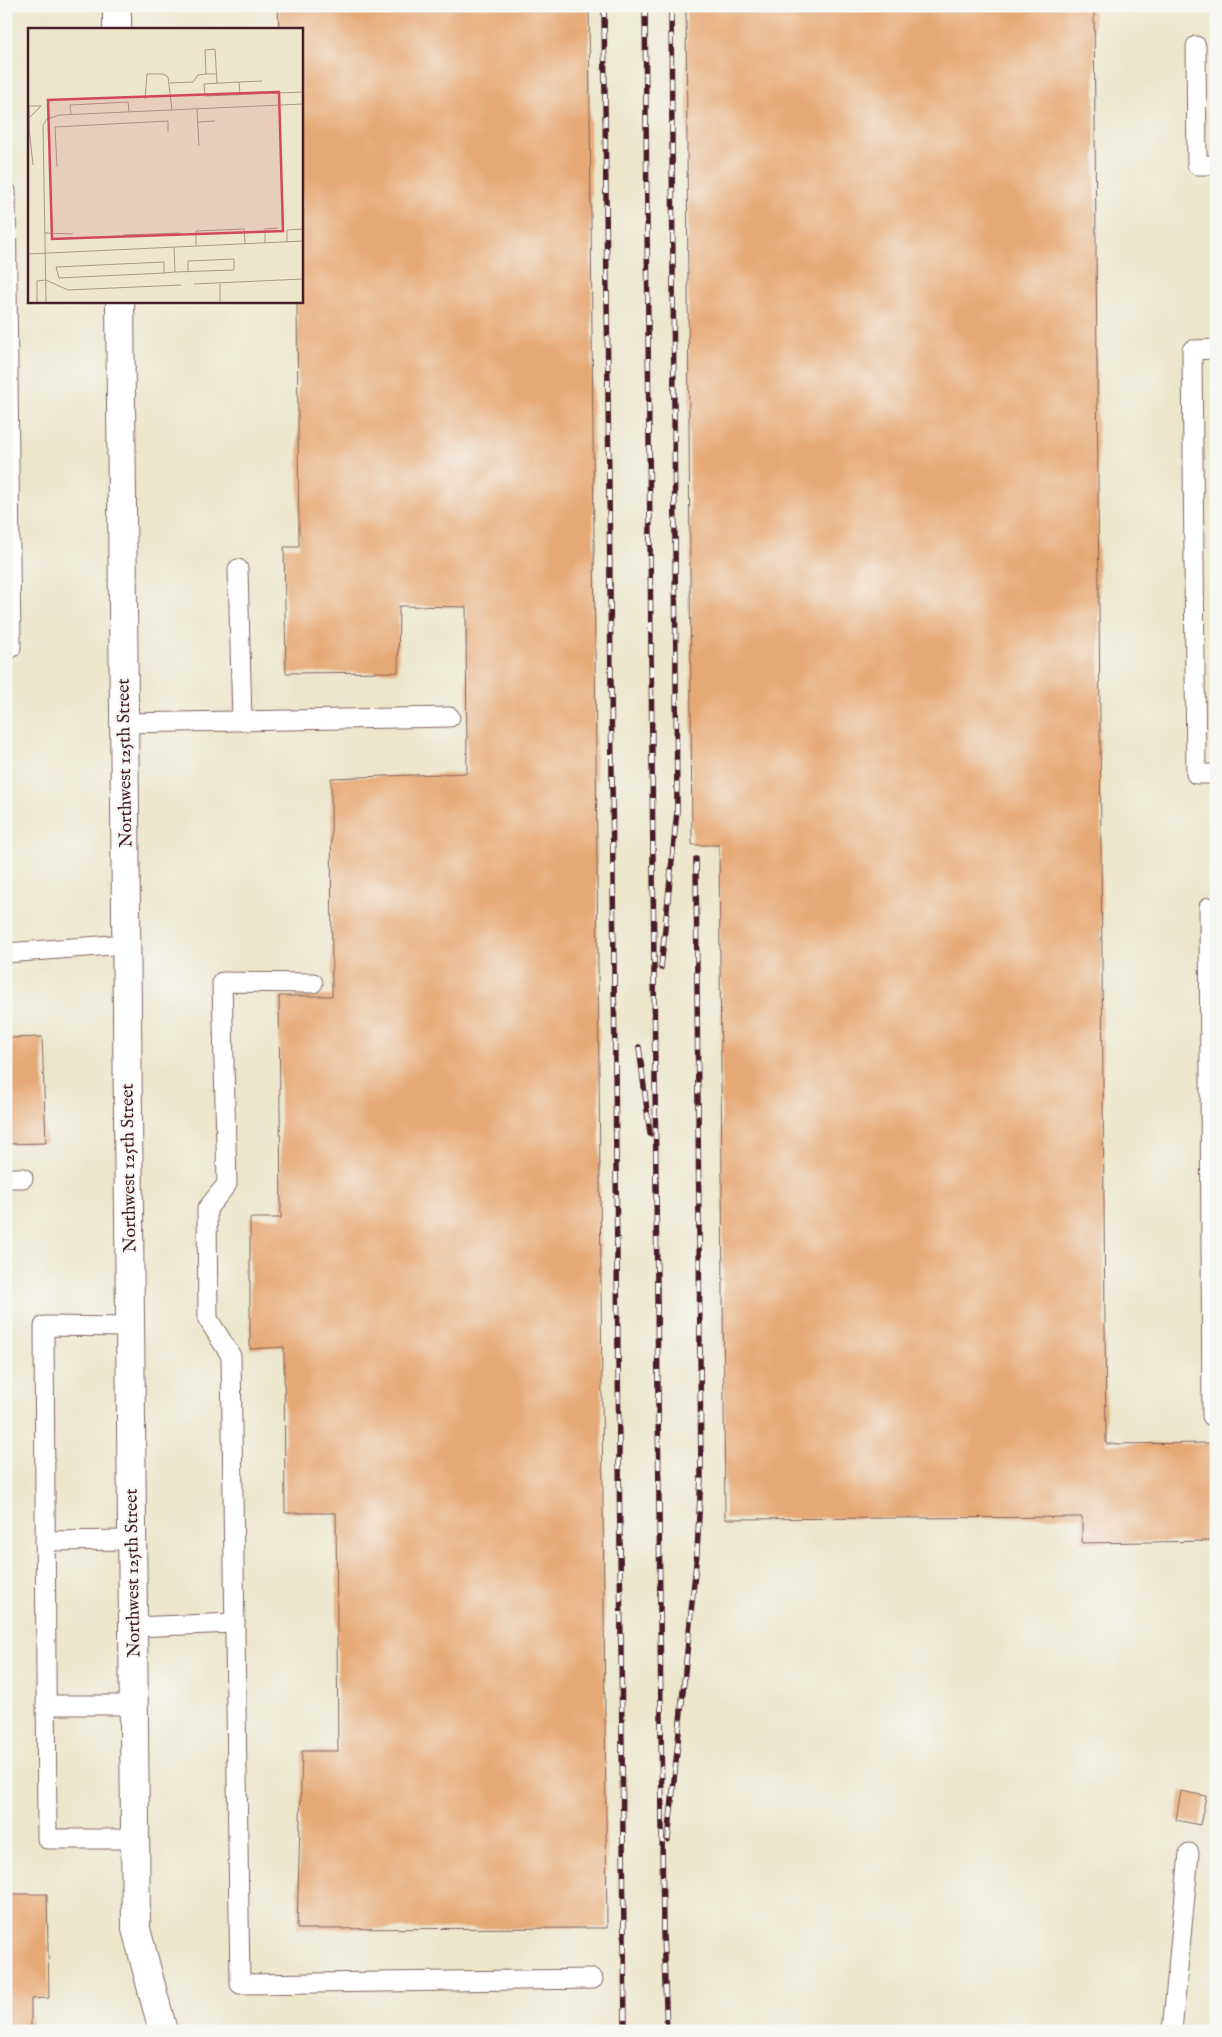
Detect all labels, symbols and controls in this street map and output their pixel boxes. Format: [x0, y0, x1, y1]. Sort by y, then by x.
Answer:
inset map [28, 28, 302, 302]
street label: Northwest 125th Street [113, 678, 138, 848]
street label: Northwest 125th Street [117, 1083, 142, 1253]
street label: Northwest 125th Street [121, 1488, 146, 1658]

